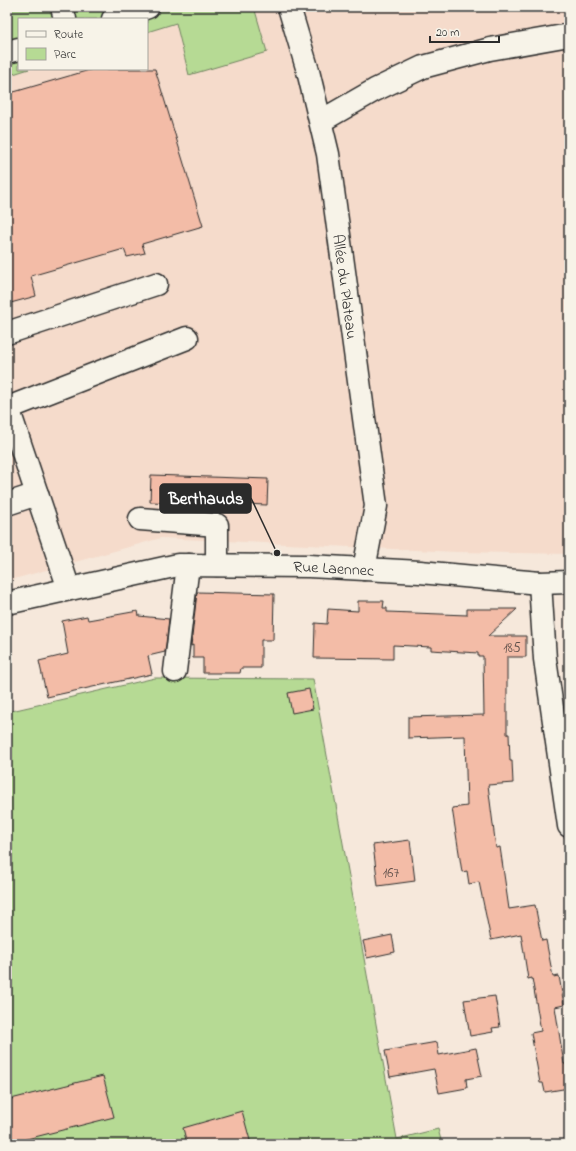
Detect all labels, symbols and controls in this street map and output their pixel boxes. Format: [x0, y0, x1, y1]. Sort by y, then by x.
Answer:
legend [18, 18, 148, 70]
scale bar [430, 18, 499, 44]
text: 20 m [436, 24, 459, 42]
text: Route [54, 26, 84, 44]
text: Parc [54, 46, 76, 64]
street label: Allée du Plateau [325, 233, 363, 341]
callout: Berthauds [160, 484, 251, 513]
text: Berthauds [167, 487, 244, 512]
street label: Rue Laennec [293, 556, 376, 584]
house number: 185 [503, 638, 521, 659]
house number: 167 [383, 863, 399, 884]

